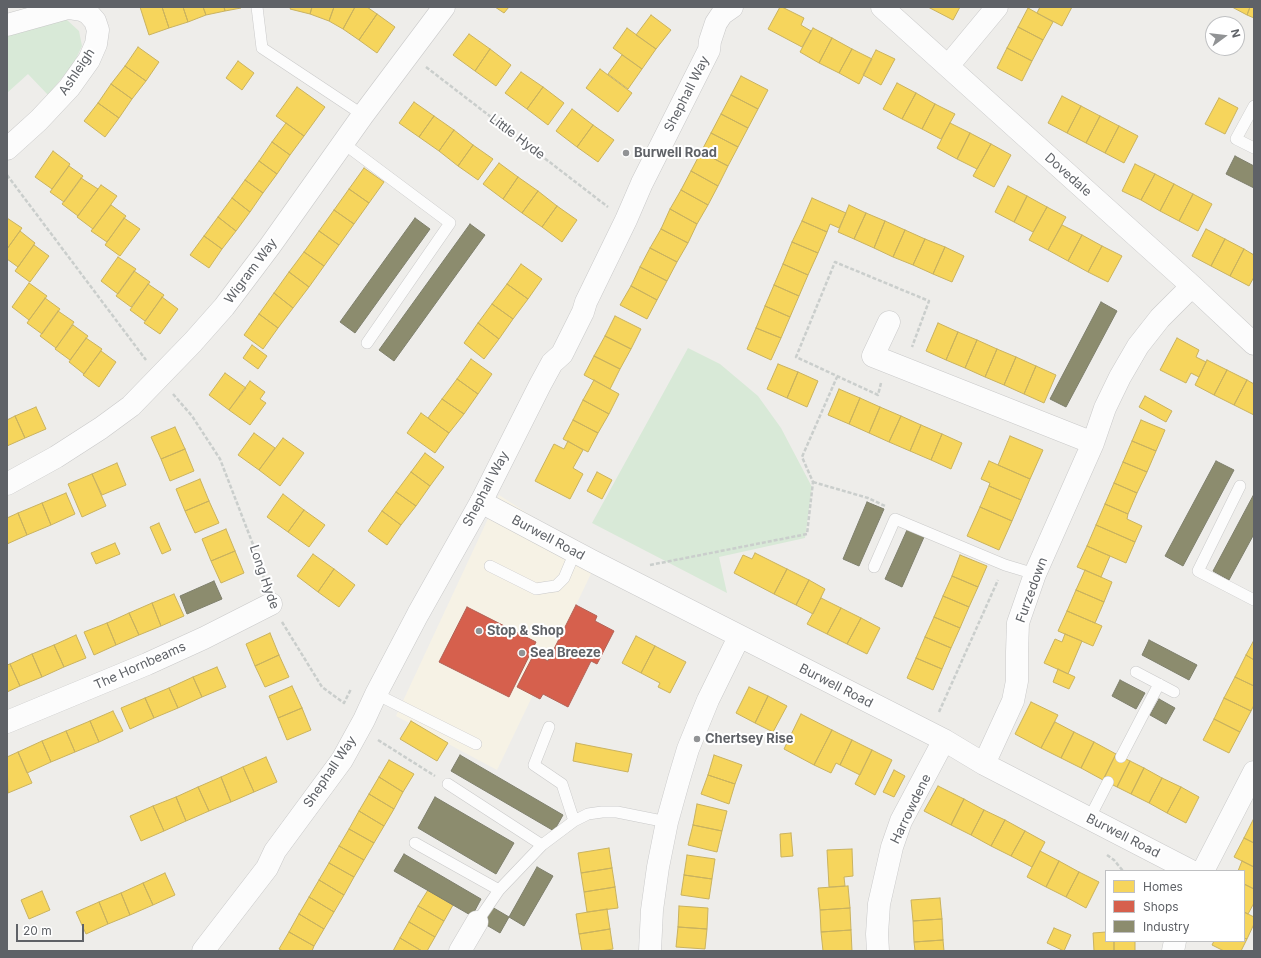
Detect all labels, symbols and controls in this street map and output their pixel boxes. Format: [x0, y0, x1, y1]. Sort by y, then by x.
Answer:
north arrow [1205, 16, 1245, 56]
text: N [1228, 27, 1243, 39]
street label: Ashleigh [56, 46, 98, 98]
street label: Shephall Way [661, 53, 713, 135]
street label: Little Hyde [486, 111, 548, 163]
place label: Burwell Road [634, 145, 717, 161]
marker: Burwell Road [621, 148, 631, 158]
street label: Dovedale [1041, 150, 1095, 200]
street label: Wigram Way [221, 235, 281, 307]
street label: Shephall Way [460, 449, 512, 529]
street label: Burwell Road [509, 512, 587, 564]
street label: Long Hyde [246, 543, 282, 611]
street label: Furzedown [1013, 555, 1051, 625]
place label: Stop & Shop [487, 623, 564, 639]
marker: Stop & Shop [474, 626, 484, 636]
street label: The Hornbeams [92, 639, 188, 693]
place label: Sea Breeze [530, 645, 601, 661]
marker: Sea Breeze [517, 648, 527, 658]
street label: Burwell Road [797, 661, 875, 711]
place label: Chertsey Rise [705, 731, 793, 747]
street label: Shephall Way [300, 733, 360, 811]
marker: Chertsey Rise [692, 734, 702, 744]
street label: Harrowdene [887, 772, 935, 846]
street label: Burwell Road [1084, 811, 1162, 861]
legend [1105, 870, 1245, 942]
text: Homes [1143, 879, 1183, 894]
text: Shops [1143, 899, 1179, 914]
scale bar [18, 916, 86, 942]
text: Industry [1143, 919, 1189, 934]
text: 20 m [23, 923, 52, 938]

